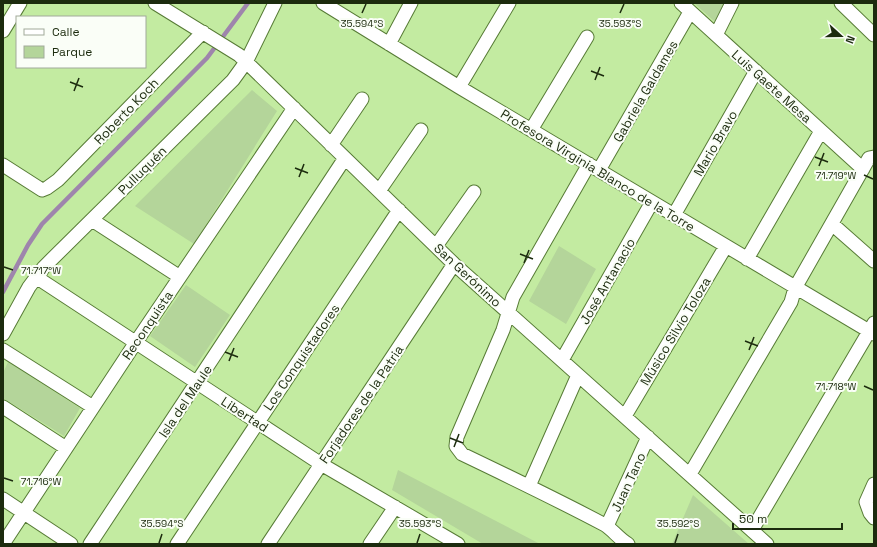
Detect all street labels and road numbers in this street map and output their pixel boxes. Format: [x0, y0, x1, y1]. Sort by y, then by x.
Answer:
street label: Gabriela Galdames [609, 37, 682, 145]
street label: Luis Gaete Mesa [728, 46, 816, 127]
street label: Roberto Koch [90, 75, 162, 148]
street label: Profesora Virginia Blanco de la Torre [497, 105, 698, 235]
street label: Mario Bravo [690, 107, 741, 179]
street label: Pulluquén [114, 142, 170, 198]
street label: José Antanacio [576, 235, 639, 327]
street label: San Gerónimo [430, 240, 505, 311]
street label: Músico Silvio Toloza [636, 273, 715, 389]
street label: Reconquista [118, 287, 177, 363]
street label: Los Conquistadores [259, 301, 343, 414]
street label: Forjadores de la Patria [315, 341, 408, 467]
street label: Isla del Maule [155, 362, 216, 441]
street label: Libertad [218, 393, 272, 436]
street label: Juan Tano [607, 450, 650, 515]

